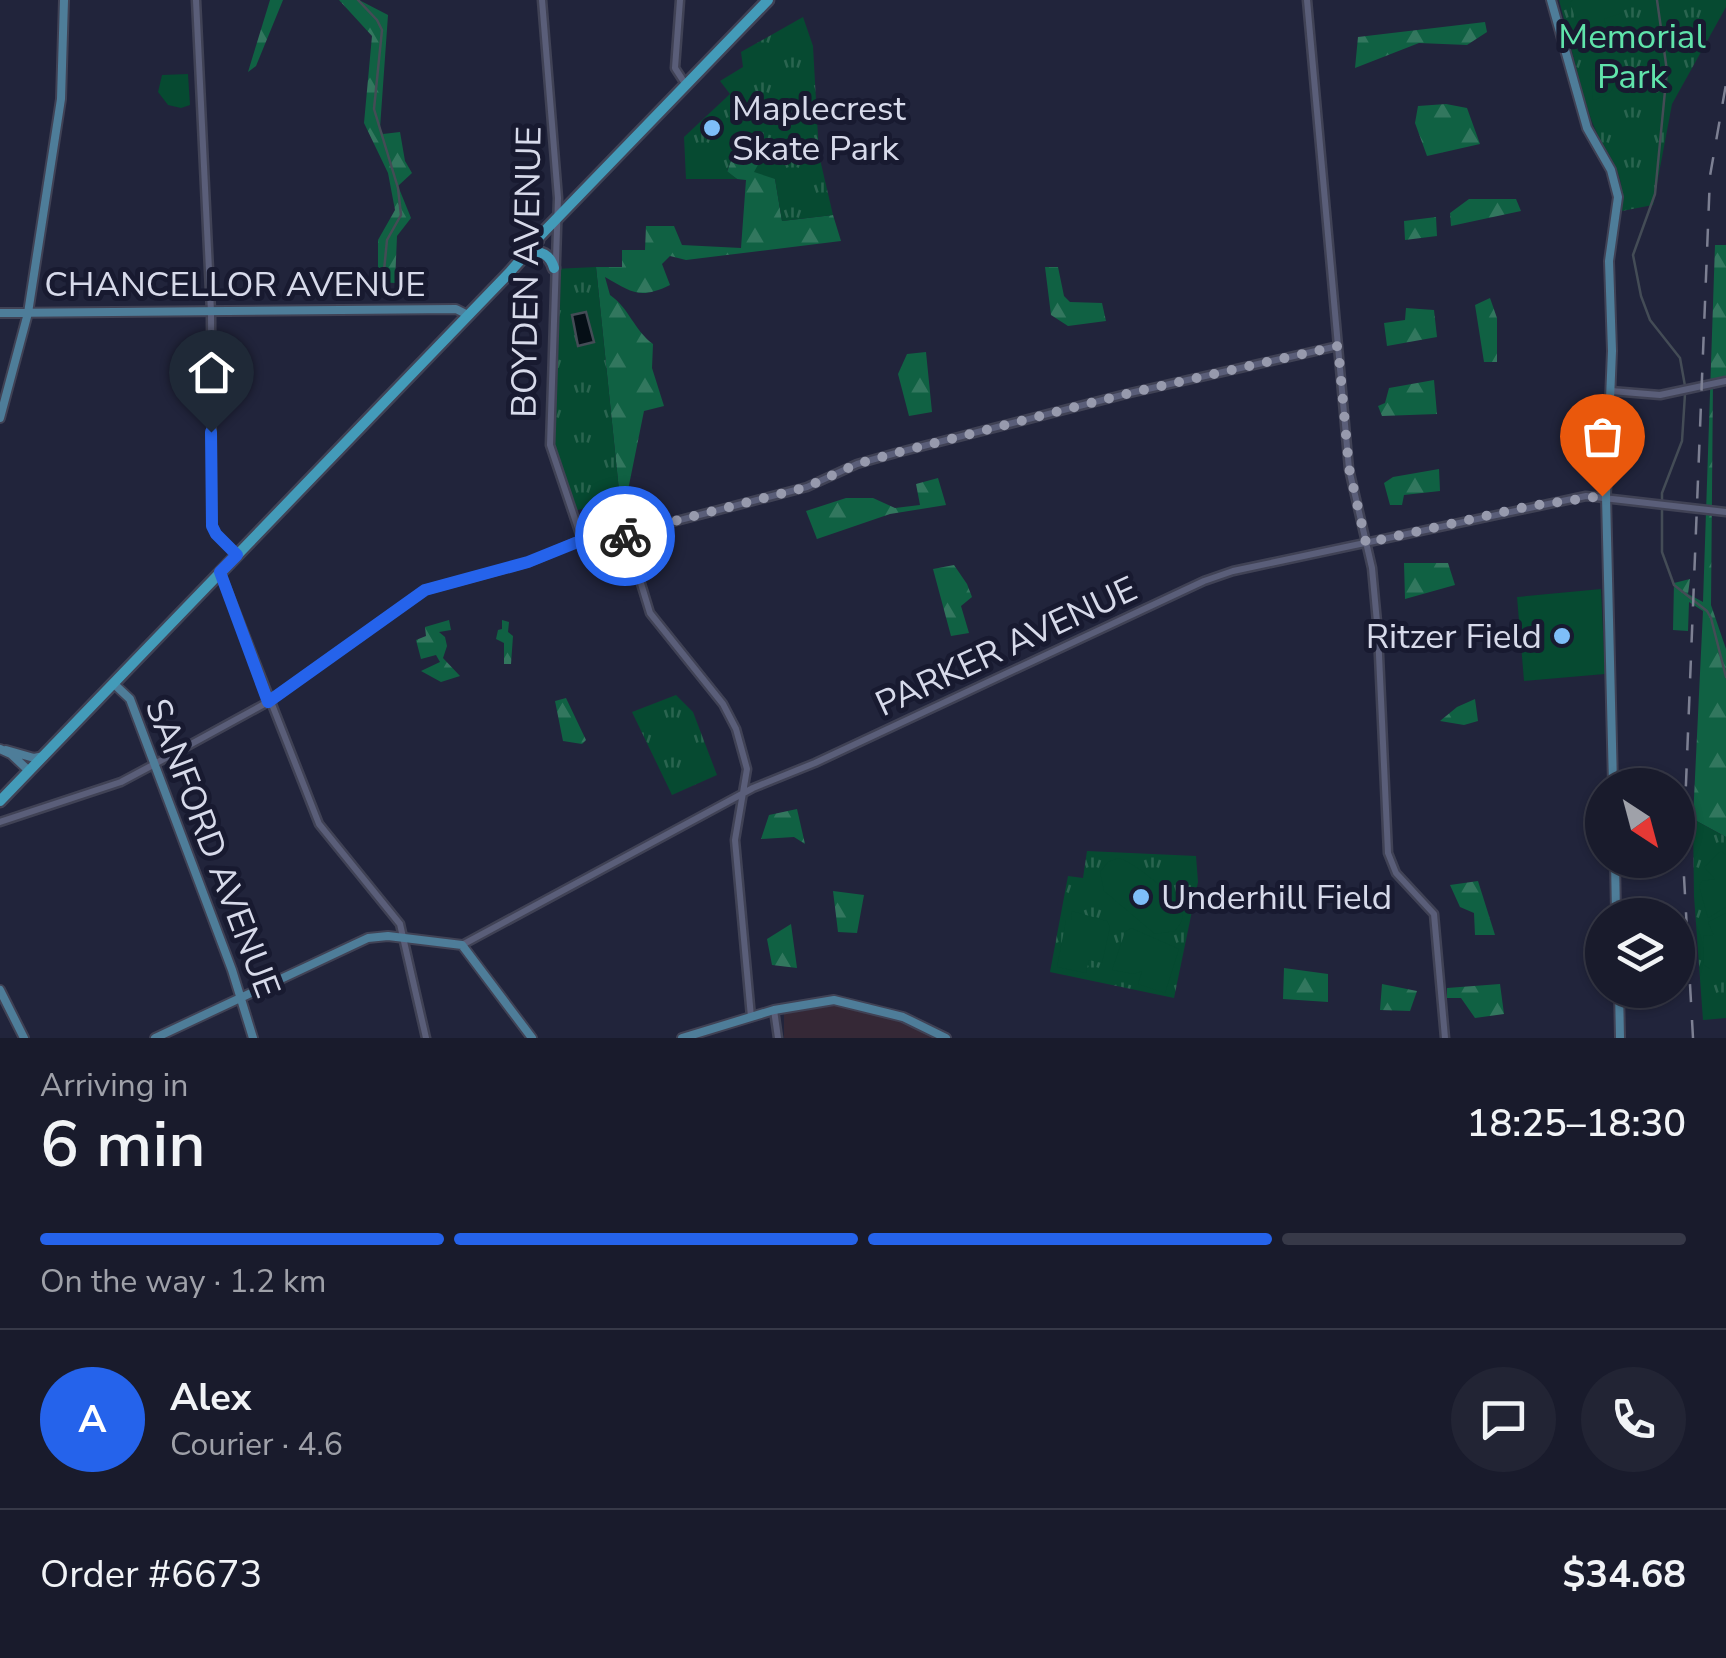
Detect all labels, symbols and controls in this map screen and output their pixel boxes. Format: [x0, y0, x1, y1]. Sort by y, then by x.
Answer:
park label: Memorial Park [1558, 13, 1706, 100]
place label: Maplecrest Skate Park [732, 85, 906, 172]
marker: Maplecrest Skate Park [701, 117, 723, 139]
street label: BOYDEN AVENUE [500, 126, 553, 418]
street label: CHANCELLOR AVENUE [44, 261, 426, 308]
pin [169, 330, 254, 433]
icon: home [184, 345, 239, 400]
pin [1560, 394, 1645, 497]
icon: bag [1575, 409, 1630, 464]
courier [575, 486, 675, 586]
icon: bike [598, 509, 653, 564]
street label: PARKER AVENUE [868, 565, 1144, 728]
place label: Ritzer Field [1366, 613, 1542, 660]
marker: Ritzer Field [1551, 625, 1573, 647]
street label: SANFORD AVENUE [134, 692, 291, 1004]
north arrow [1585, 768, 1695, 878]
map controls [1585, 768, 1695, 1008]
place label: Underhill Field [1161, 874, 1392, 921]
marker: Underhill Field [1130, 886, 1152, 908]
button: layers [1585, 898, 1695, 1008]
text: Arriving in [40, 1064, 188, 1107]
text: 18:25–18:30 [1467, 1098, 1686, 1149]
text: 6 min [40, 1100, 206, 1189]
text: On the way · 1.2 km [40, 1260, 326, 1303]
button: chat [1451, 1367, 1556, 1472]
button: phone [1581, 1367, 1686, 1472]
text: Alex [170, 1372, 251, 1423]
text: A [78, 1394, 107, 1445]
text: Courier · 4.6 [170, 1423, 343, 1466]
text: Order #6673 [40, 1549, 262, 1600]
text: $34.68 [1563, 1549, 1686, 1600]

